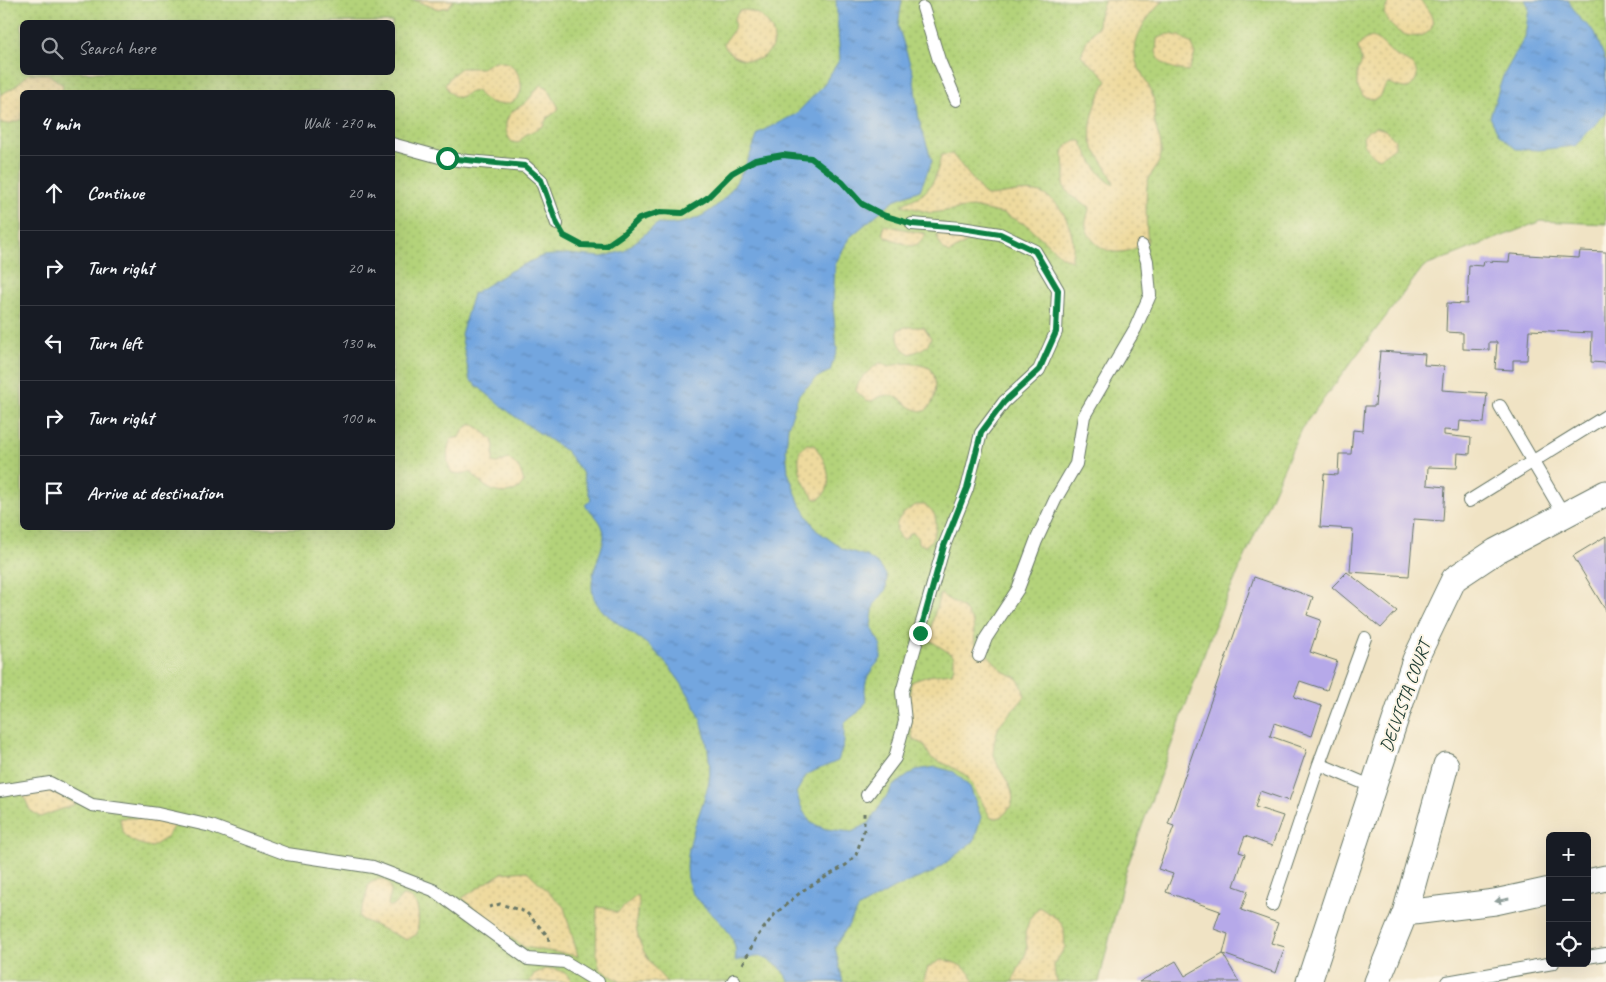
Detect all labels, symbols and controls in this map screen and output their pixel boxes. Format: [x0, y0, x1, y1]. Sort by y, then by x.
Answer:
search box [20, 20, 395, 75]
icon: search [38, 34, 66, 62]
text: Search here [78, 36, 155, 60]
text: 4 min [40, 110, 80, 136]
text: Walk · 270 m [303, 113, 375, 133]
route start [436, 147, 459, 170]
icon: ahead [40, 179, 68, 207]
text: Continue [87, 181, 144, 205]
text: 20 m [348, 183, 375, 203]
icon: right [40, 254, 68, 282]
text: Turn right [87, 256, 154, 280]
text: 20 m [348, 258, 375, 278]
icon: left [40, 329, 68, 357]
text: Turn left [87, 331, 142, 355]
text: 130 m [341, 333, 375, 353]
icon: right [40, 404, 68, 432]
text: Turn right [87, 406, 154, 430]
text: 100 m [341, 408, 375, 428]
icon: arrive [40, 479, 68, 507]
text: Arrive at destination [87, 481, 223, 505]
route end [909, 622, 932, 645]
street label: DELVISTA COURT [1375, 633, 1437, 754]
map controls [1546, 832, 1591, 967]
button: + [1546, 832, 1591, 877]
button: − [1546, 877, 1591, 922]
one-way arrow [1494, 897, 1510, 905]
button: locate [1546, 922, 1591, 967]

